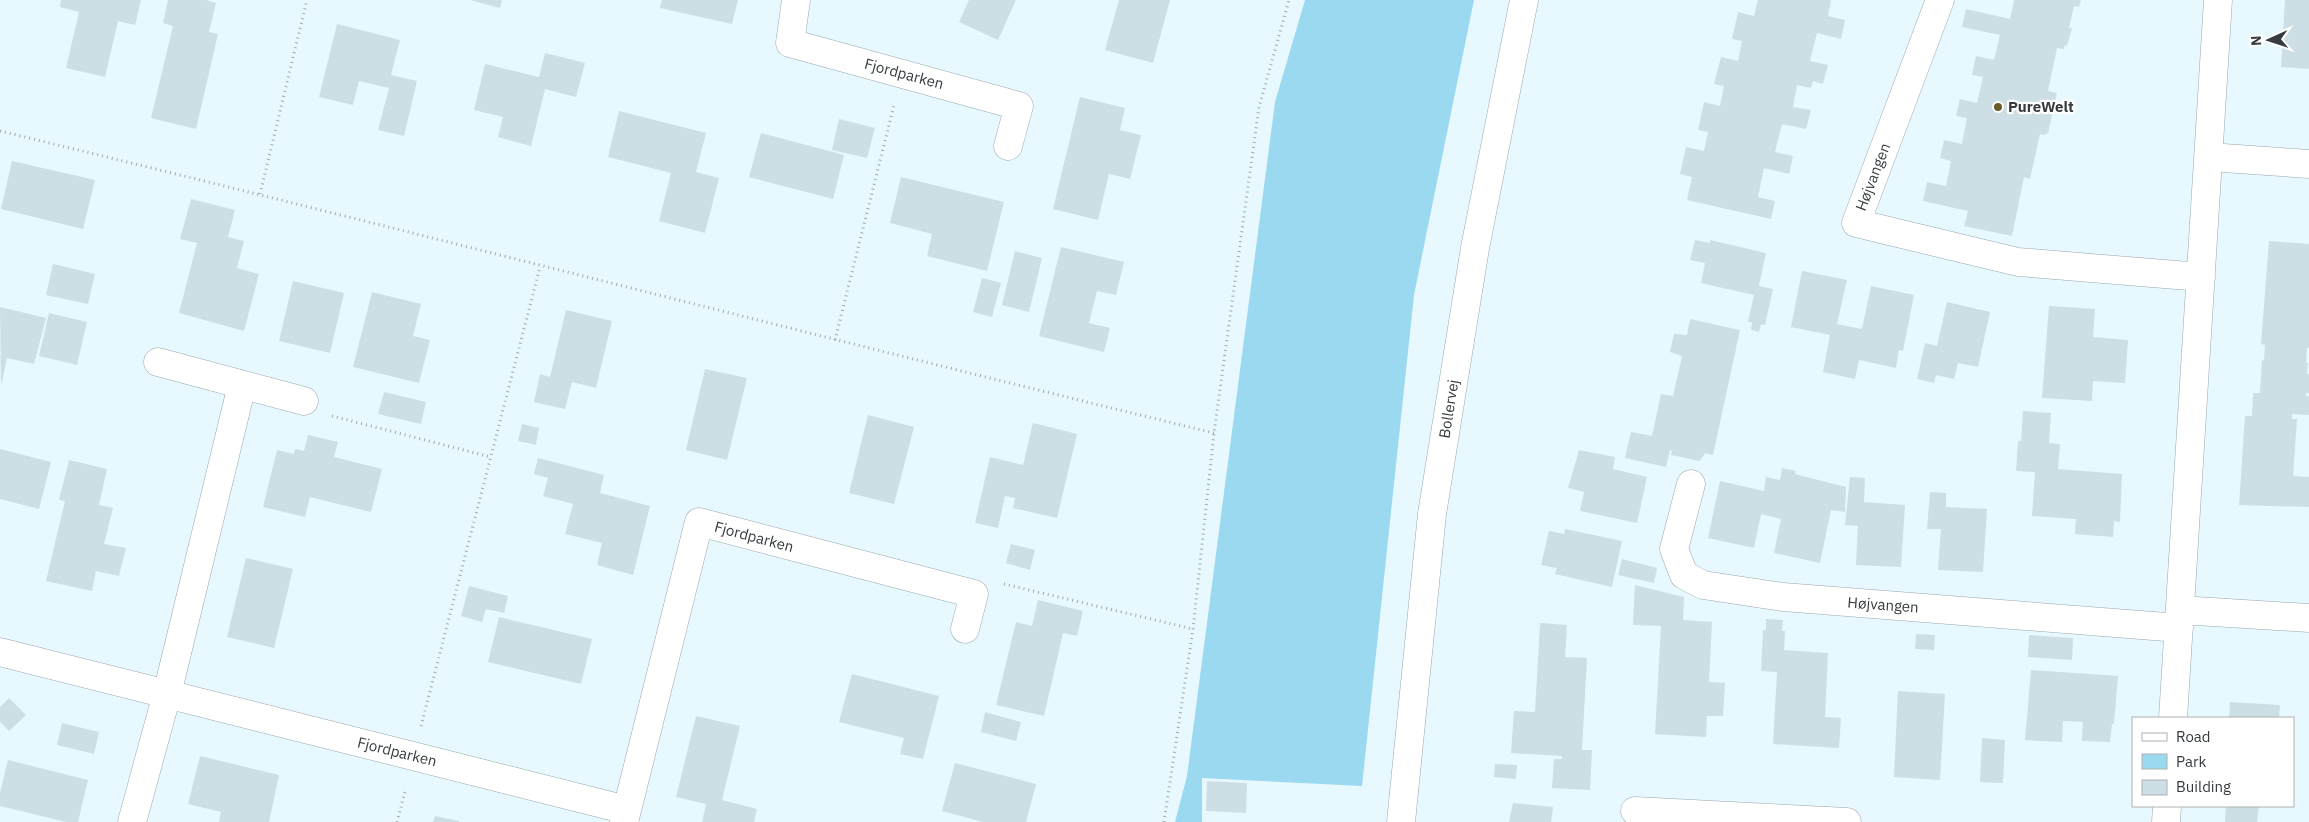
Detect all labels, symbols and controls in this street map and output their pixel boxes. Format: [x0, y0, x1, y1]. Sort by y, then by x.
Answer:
north arrow [2244, 15, 2294, 65]
text: N [2247, 35, 2265, 46]
street label: Fjordparken [862, 54, 946, 93]
place label: PureWelt [2008, 97, 2074, 116]
marker: PureWelt [1992, 101, 2004, 113]
street label: Højvangen [1851, 140, 1894, 213]
street label: Bollervej [1434, 378, 1463, 440]
street label: Fjordparken [712, 517, 796, 556]
street label: Højvangen [1847, 593, 1919, 616]
legend [2132, 717, 2294, 807]
text: Road [2176, 727, 2211, 746]
street label: Fjordparken [355, 732, 439, 771]
text: Park [2176, 752, 2206, 771]
text: Building [2176, 777, 2231, 796]

